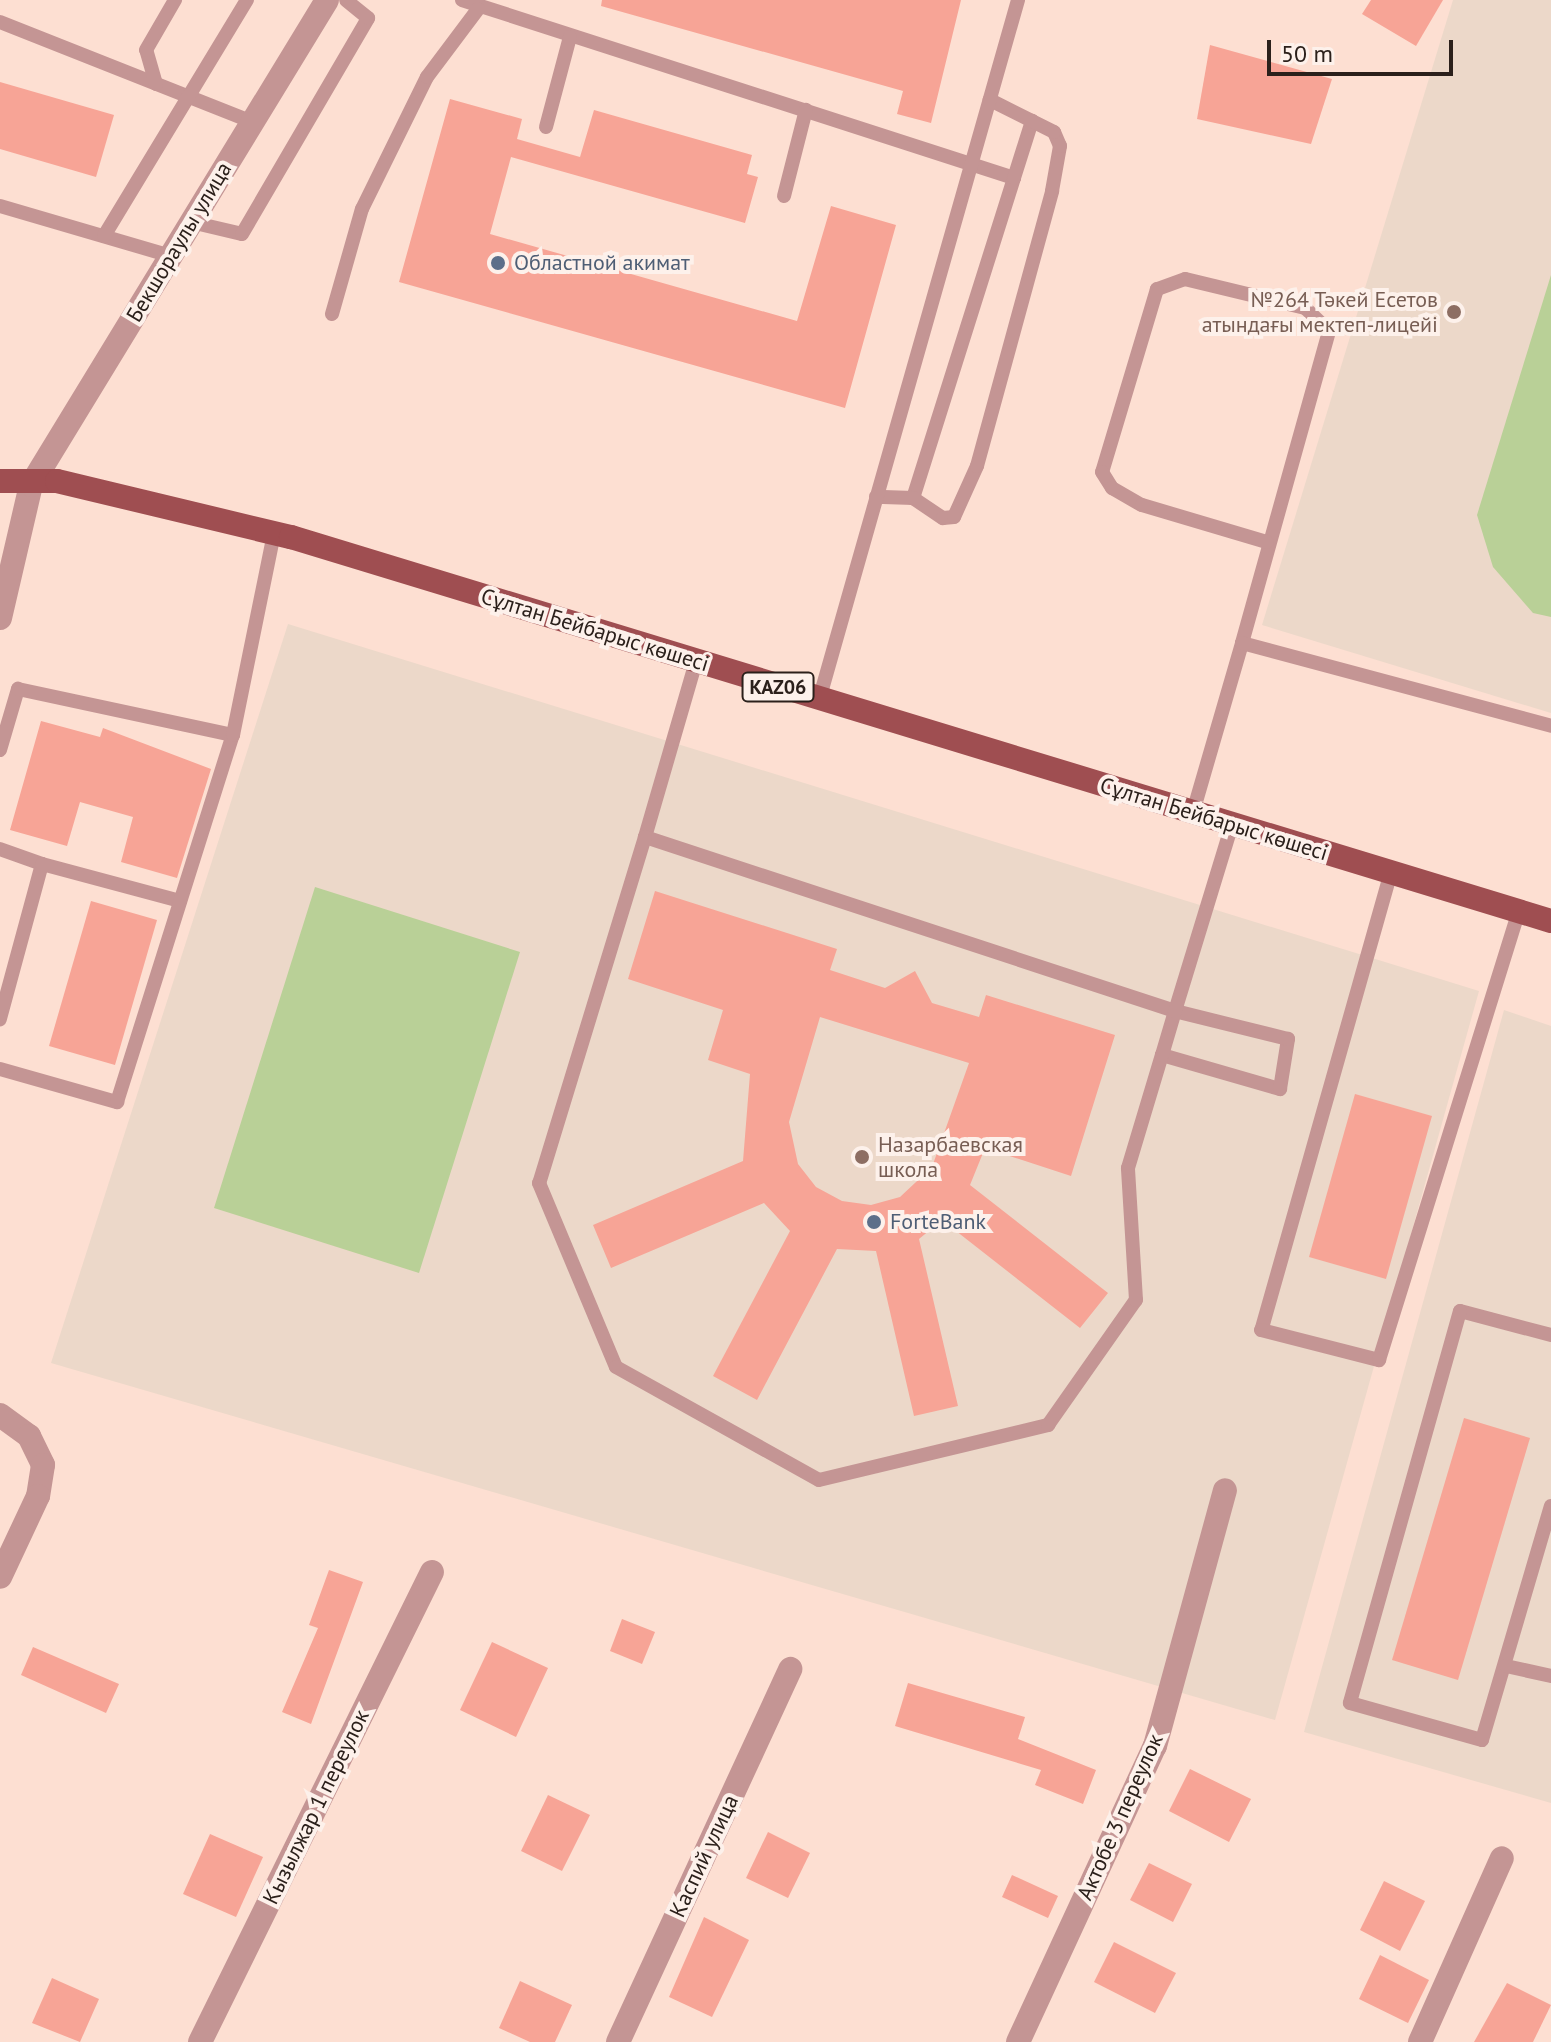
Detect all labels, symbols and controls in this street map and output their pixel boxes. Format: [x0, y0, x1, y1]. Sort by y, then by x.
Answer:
scale bar [1271, 24, 1457, 74]
text: 50 m [1281, 38, 1333, 69]
street label: Бекшораулы улица [121, 157, 237, 327]
place label: Областной акимат [514, 250, 690, 276]
marker: Областной акимат [489, 254, 507, 272]
place label: №264 Тәкей Есетов атындағы мектеп-лицейі [1202, 286, 1438, 338]
marker: №264 Тәкей Есетов атындағы мектеп-лицейі [1445, 303, 1463, 321]
street label: Сұлтан Бейбарыс көшесі [478, 583, 712, 677]
road number: KAZ06 [740, 671, 816, 703]
street label: Сұлтан Бейбарыс көшесі [1097, 772, 1331, 866]
place label: Назарбаевская школа [878, 1131, 1023, 1182]
marker: Назарбаевская школа [853, 1148, 871, 1166]
place label: ForteBank [890, 1209, 986, 1235]
marker: ForteBank [865, 1213, 883, 1231]
street label: Кызылжар 1 переулок [257, 1705, 375, 1909]
street label: Актобе 3 переулок [1071, 1730, 1169, 1904]
street label: Каспий улица [664, 1791, 744, 1921]

